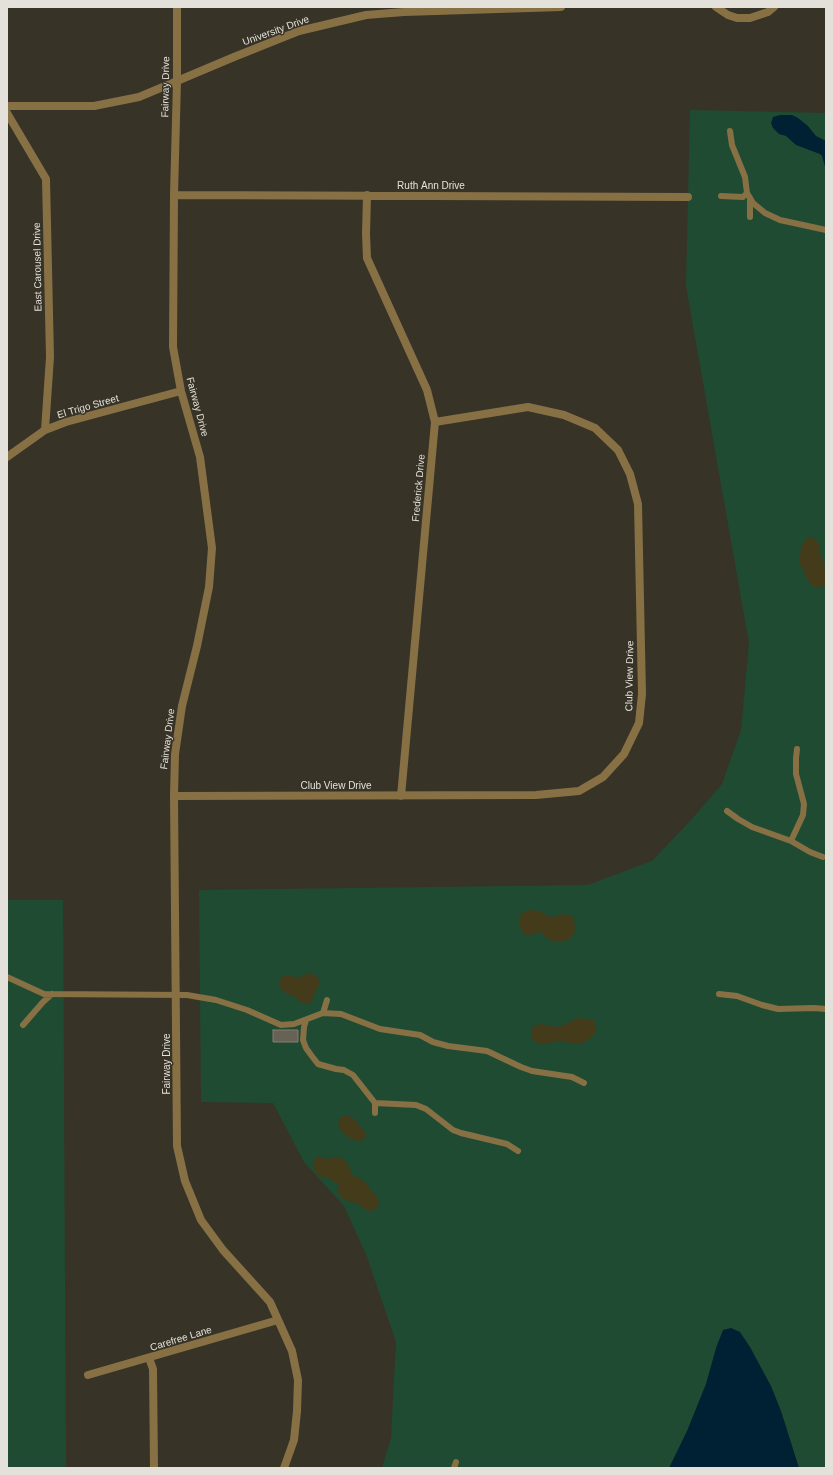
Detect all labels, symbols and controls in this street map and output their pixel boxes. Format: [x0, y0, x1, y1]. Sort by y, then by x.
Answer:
street label: University Drive [241, 13, 311, 49]
street label: Fairway Drive [159, 56, 173, 118]
street label: Ruth Ann Drive [397, 180, 465, 192]
street label: East Carousel Drive [31, 222, 45, 312]
street label: Fairway Drive [183, 376, 211, 438]
street label: El Trigo Street [56, 392, 120, 422]
street label: Frederick Drive [410, 454, 428, 522]
street label: Club View Drive [623, 640, 637, 712]
street label: Fairway Drive [158, 708, 178, 770]
street label: Club View Drive [301, 780, 371, 792]
street label: Fairway Drive [161, 1033, 173, 1095]
street label: Carefree Lane [149, 1324, 213, 1354]

